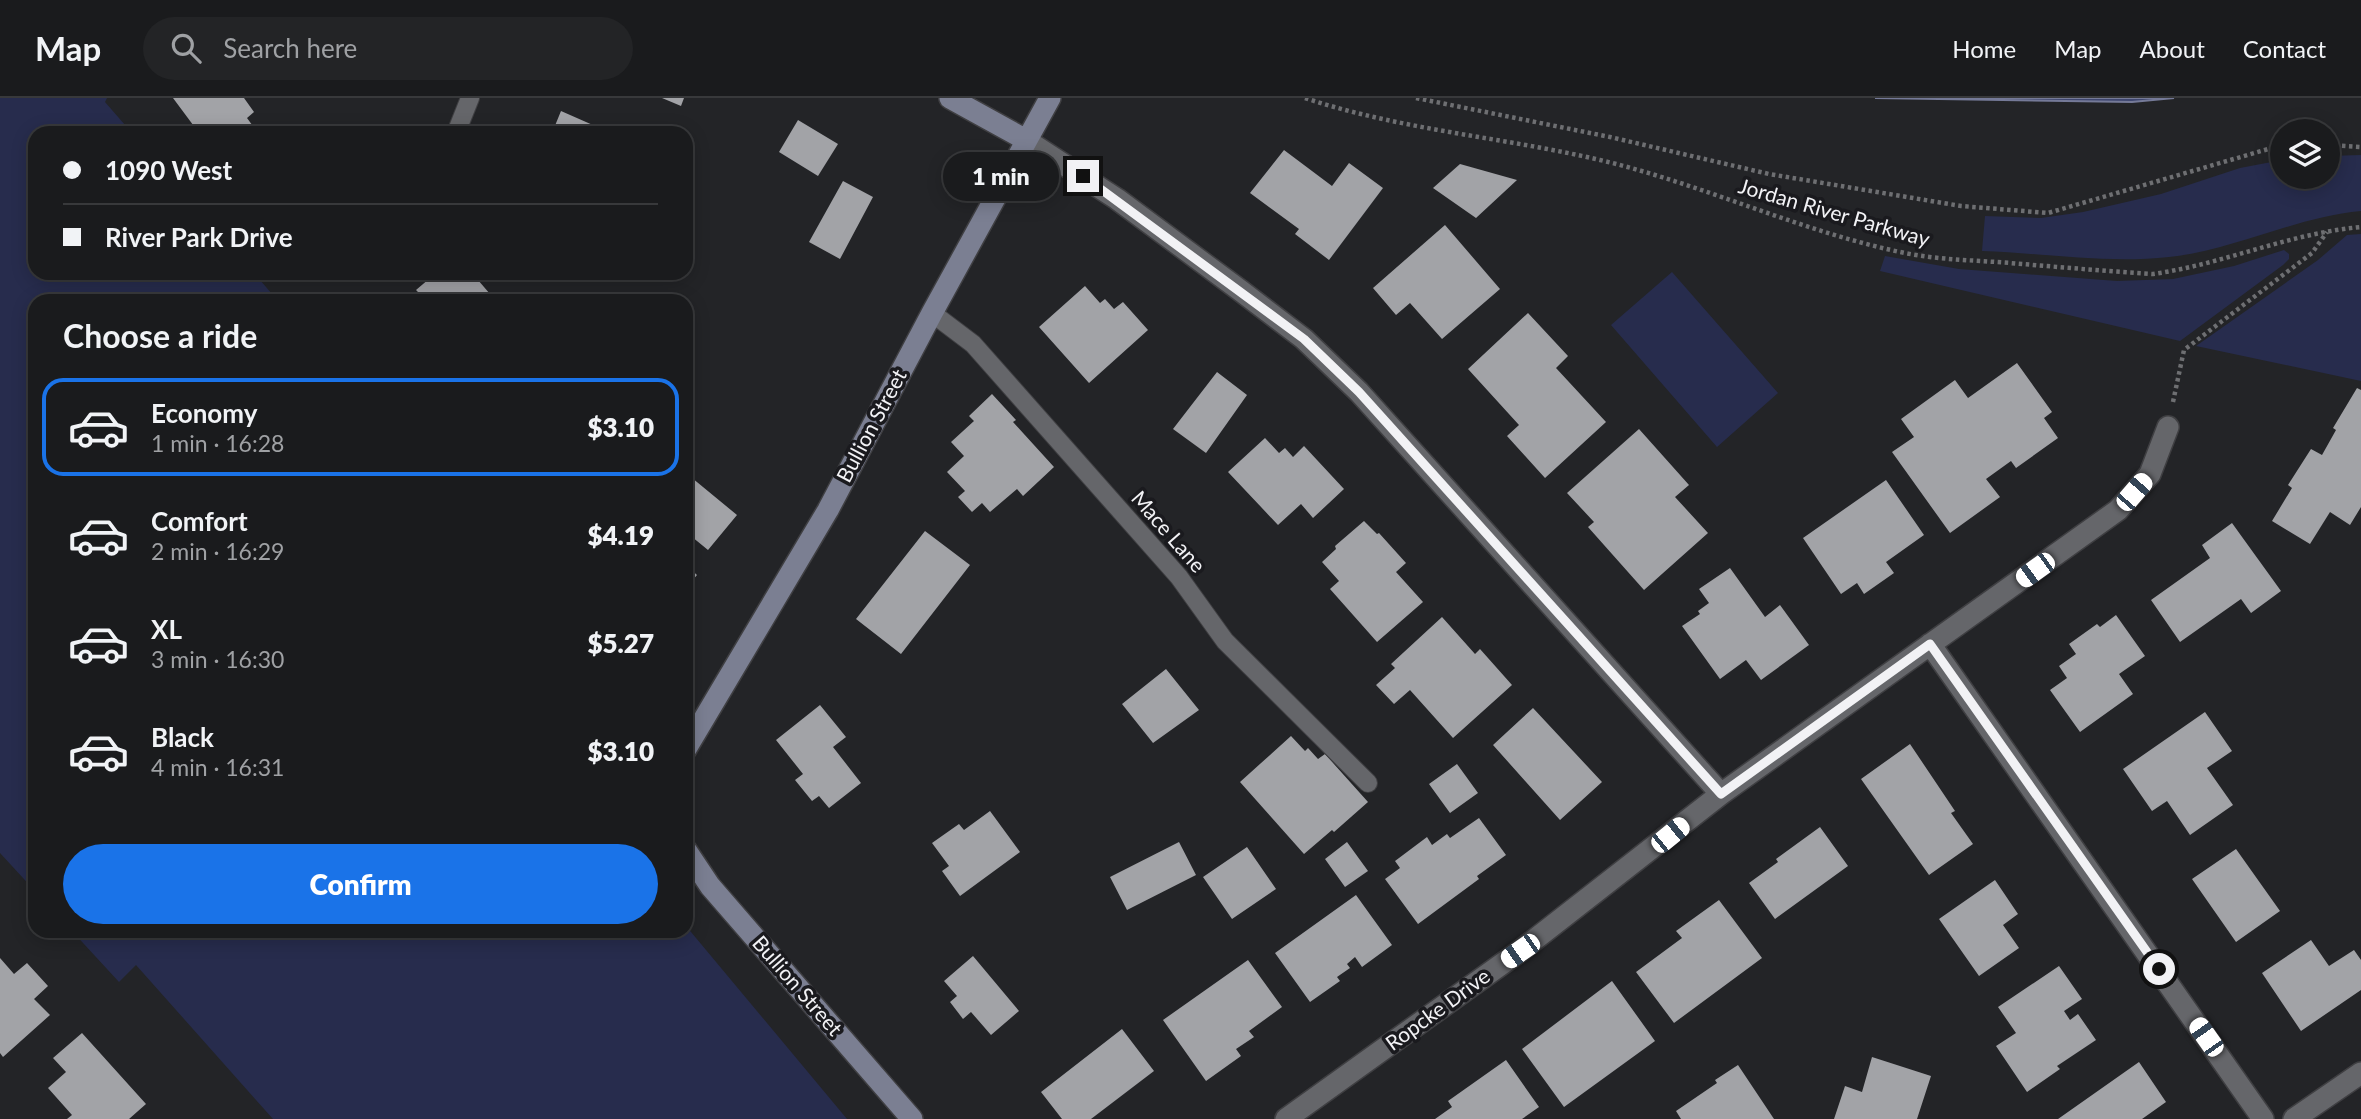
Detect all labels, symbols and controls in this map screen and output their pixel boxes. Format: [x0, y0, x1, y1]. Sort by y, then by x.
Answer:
search box [143, 17, 633, 80]
text: Map [35, 28, 101, 68]
icon: search [167, 29, 205, 67]
text: Search here [223, 32, 357, 64]
text: Home [1952, 34, 2016, 63]
text: Map [2054, 34, 2102, 63]
text: About [2140, 34, 2205, 63]
text: Contact [2243, 34, 2326, 63]
map controls [2270, 119, 2340, 189]
button: layers [2270, 119, 2340, 189]
callout: 1 min [943, 152, 1058, 200]
text: 1090 West [105, 154, 232, 186]
route end [1067, 160, 1099, 192]
text: 1 min [972, 162, 1030, 190]
street label: Jordan River Parkway [1736, 172, 1933, 251]
text: River Park Drive [105, 221, 293, 253]
text: Choose a ride [63, 316, 257, 355]
street label: Bullion Street [830, 364, 911, 486]
icon: car [67, 396, 130, 459]
text: Economy [151, 397, 257, 429]
text: $3.10 [587, 411, 654, 443]
text: 1 min · 16:28 [151, 429, 284, 457]
car [2113, 469, 2156, 515]
street label: Mace Lane [1127, 485, 1211, 577]
icon: car [67, 504, 130, 567]
text: Comfort [151, 505, 248, 537]
text: $4.19 [587, 519, 654, 551]
text: 2 min · 16:29 [151, 537, 284, 565]
car [2012, 549, 2059, 591]
icon: car [67, 612, 130, 675]
text: XL [151, 613, 182, 645]
text: $5.27 [587, 627, 654, 659]
text: 3 min · 16:30 [151, 645, 284, 673]
icon: car [67, 720, 130, 783]
text: Black [151, 721, 214, 753]
text: $3.10 [587, 735, 654, 767]
text: 4 min · 16:31 [151, 753, 284, 781]
car [1648, 814, 1693, 856]
button: Confirm [63, 844, 658, 924]
street label: Bullion Street [748, 930, 849, 1040]
car [1497, 930, 1544, 972]
route start [2143, 953, 2175, 985]
street label: Ropcke Drive [1380, 963, 1494, 1055]
car [2186, 1014, 2227, 1060]

